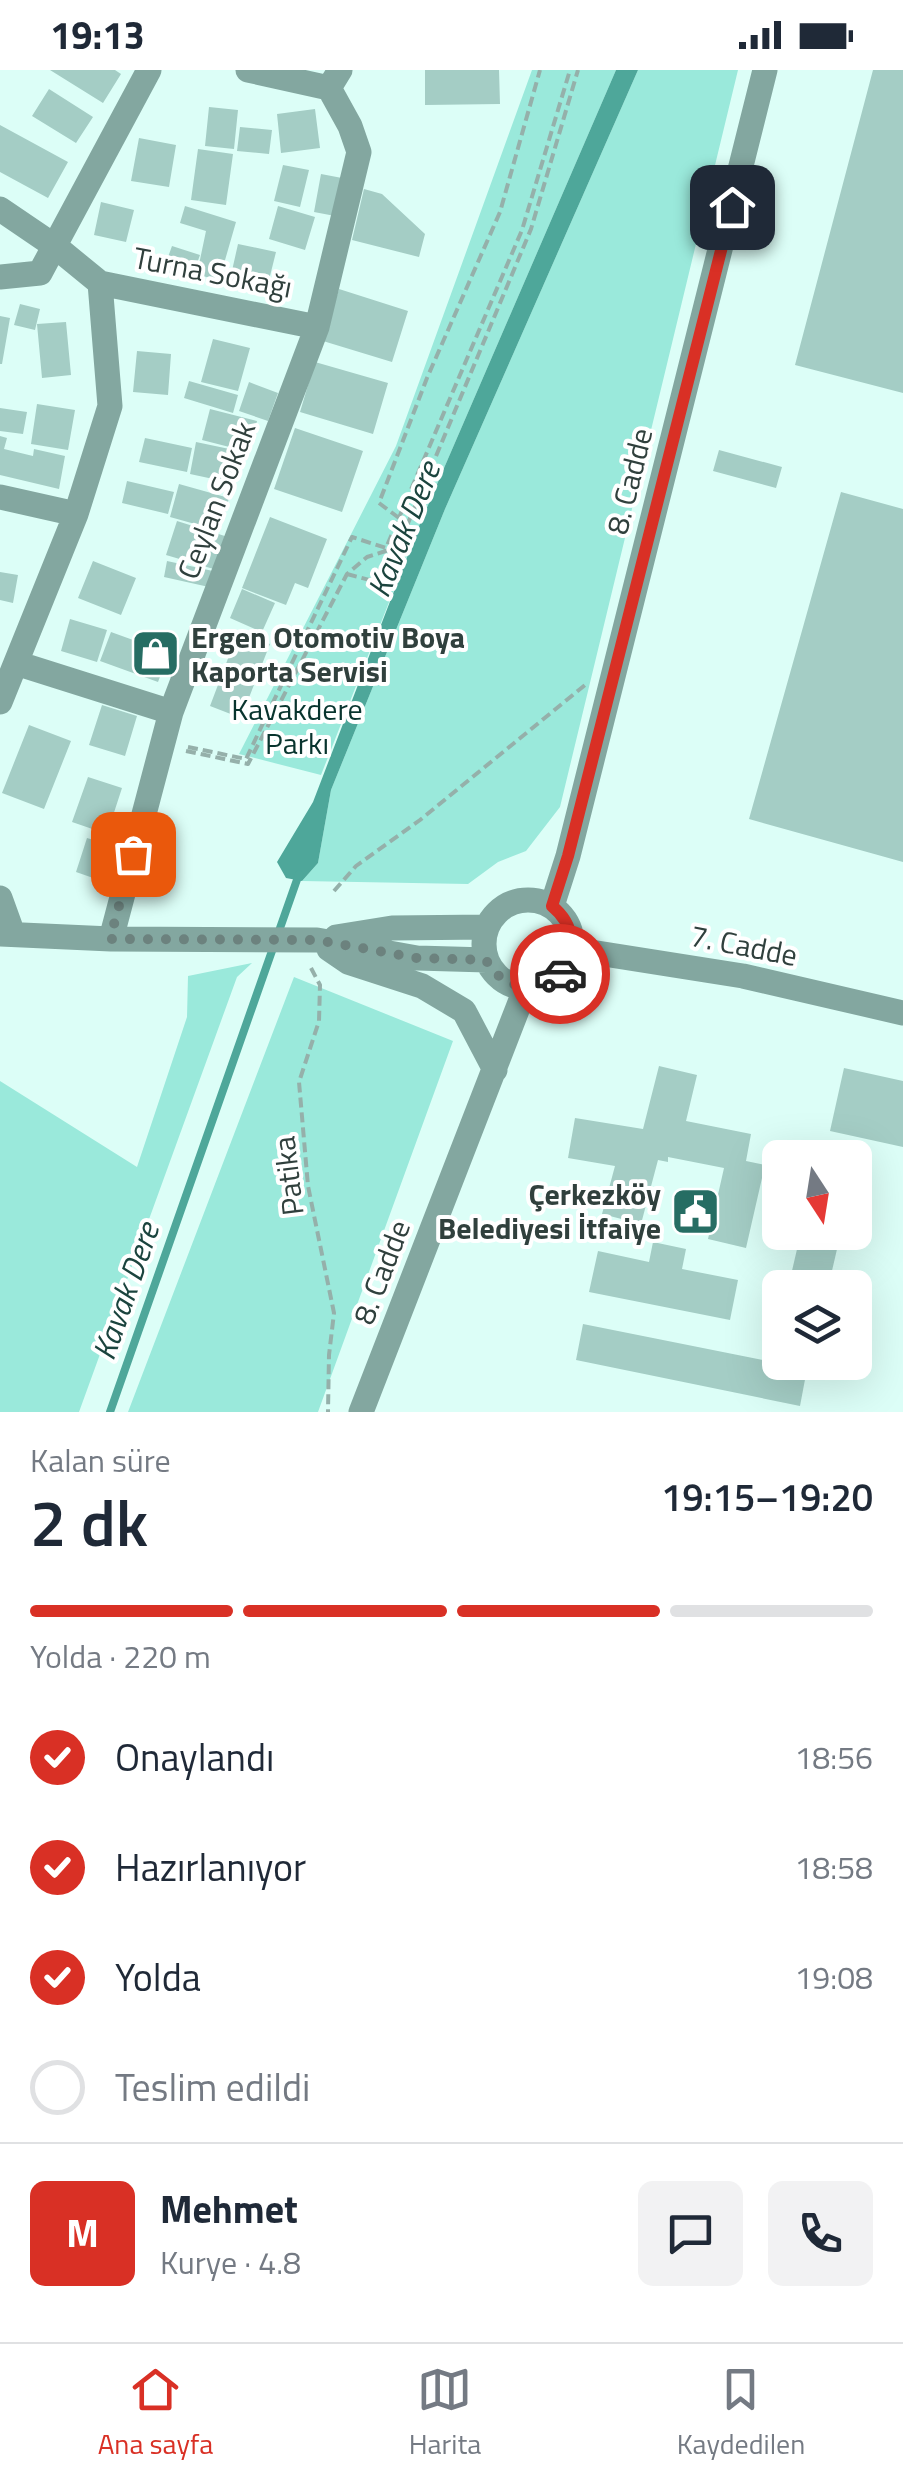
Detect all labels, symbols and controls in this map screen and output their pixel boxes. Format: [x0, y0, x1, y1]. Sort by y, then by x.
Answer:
text: 19:13 [50, 6, 145, 64]
pin [690, 165, 775, 250]
icon: home [705, 180, 760, 235]
street label: Turna Sokağı [130, 234, 296, 310]
street label: Ceylan Sokak [165, 414, 267, 586]
street label: 8. Cadde [594, 423, 664, 539]
water label: Kavak Dere [354, 452, 453, 604]
place label: Ergen Otomotiv Boya Kaporta Servisi [191, 614, 465, 694]
shop icon: Ergen Otomotiv Boya Kaporta Servisi [130, 628, 182, 680]
park label: Kavakdere Parkı [231, 686, 363, 766]
pin [91, 812, 176, 897]
icon: bag [106, 827, 161, 882]
street label: 7. Cadde [687, 912, 801, 978]
courier [510, 924, 610, 1024]
icon: car [533, 947, 588, 1002]
street label: Patika [260, 1134, 316, 1218]
north arrow [762, 1140, 872, 1250]
map controls [762, 1140, 872, 1380]
place label: Çerkezköy Belediyesi İtfaiye [438, 1171, 661, 1251]
public building icon: Çerkezköy Belediyesi İtfaiye [670, 1185, 722, 1237]
street label: 8. Cadde [340, 1213, 422, 1331]
water label: Kavak Dere [79, 1214, 172, 1366]
button: layers [762, 1270, 872, 1380]
text: Kalan süre [30, 1436, 171, 1484]
text: 19:15–19:20 [661, 1468, 873, 1526]
text: 2 dk [30, 1472, 148, 1571]
text: Yolda · 220 m [30, 1632, 211, 1680]
text: Onaylandı [115, 1728, 274, 1786]
icon: check [30, 1730, 85, 1785]
text: 18:56 [794, 1733, 873, 1781]
text: Hazırlanıyor [115, 1838, 306, 1896]
icon: check [30, 1840, 85, 1895]
text: 18:58 [794, 1843, 873, 1891]
text: Yolda [115, 1948, 201, 2006]
icon: check [30, 1950, 85, 2005]
text: 19:08 [794, 1953, 873, 2001]
text: Teslim edildi [115, 2058, 310, 2116]
text: Mehmet [160, 2180, 298, 2238]
button: chat [638, 2181, 743, 2286]
button: phone [768, 2181, 873, 2286]
text: M [66, 2204, 99, 2262]
text: Kurye · 4.8 [160, 2238, 301, 2286]
tab: Ana sayfa [98, 2362, 213, 2465]
tab: Harita [409, 2362, 481, 2465]
tab: Kaydedilen [677, 2362, 805, 2465]

